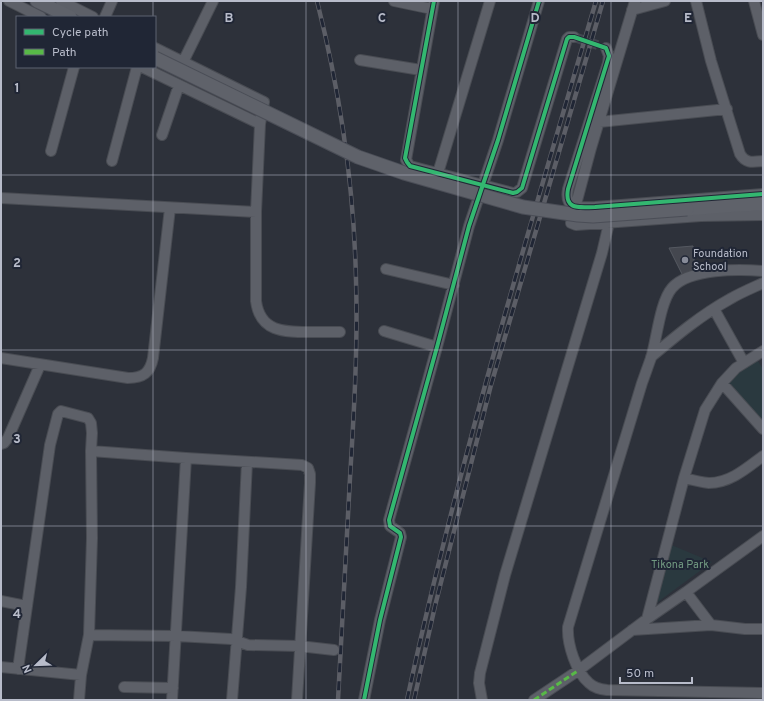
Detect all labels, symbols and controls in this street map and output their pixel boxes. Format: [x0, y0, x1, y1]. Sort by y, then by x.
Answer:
text: B [225, 11, 234, 27]
text: C [378, 11, 386, 27]
text: D [530, 11, 540, 27]
text: E [684, 11, 692, 27]
legend [16, 16, 156, 68]
text: Cycle path [52, 25, 109, 41]
text: Path [52, 45, 77, 61]
text: 1 [14, 81, 20, 97]
place label: Foundation School [693, 247, 748, 274]
marker: Foundation School [680, 255, 690, 265]
text: 2 [13, 256, 21, 272]
text: 3 [13, 432, 21, 448]
park label: Tikona Park [651, 558, 709, 572]
text: 4 [13, 607, 21, 623]
north arrow [16, 645, 56, 685]
scale bar [620, 659, 692, 685]
text: N [20, 662, 36, 675]
text: 50 m [626, 666, 654, 682]

